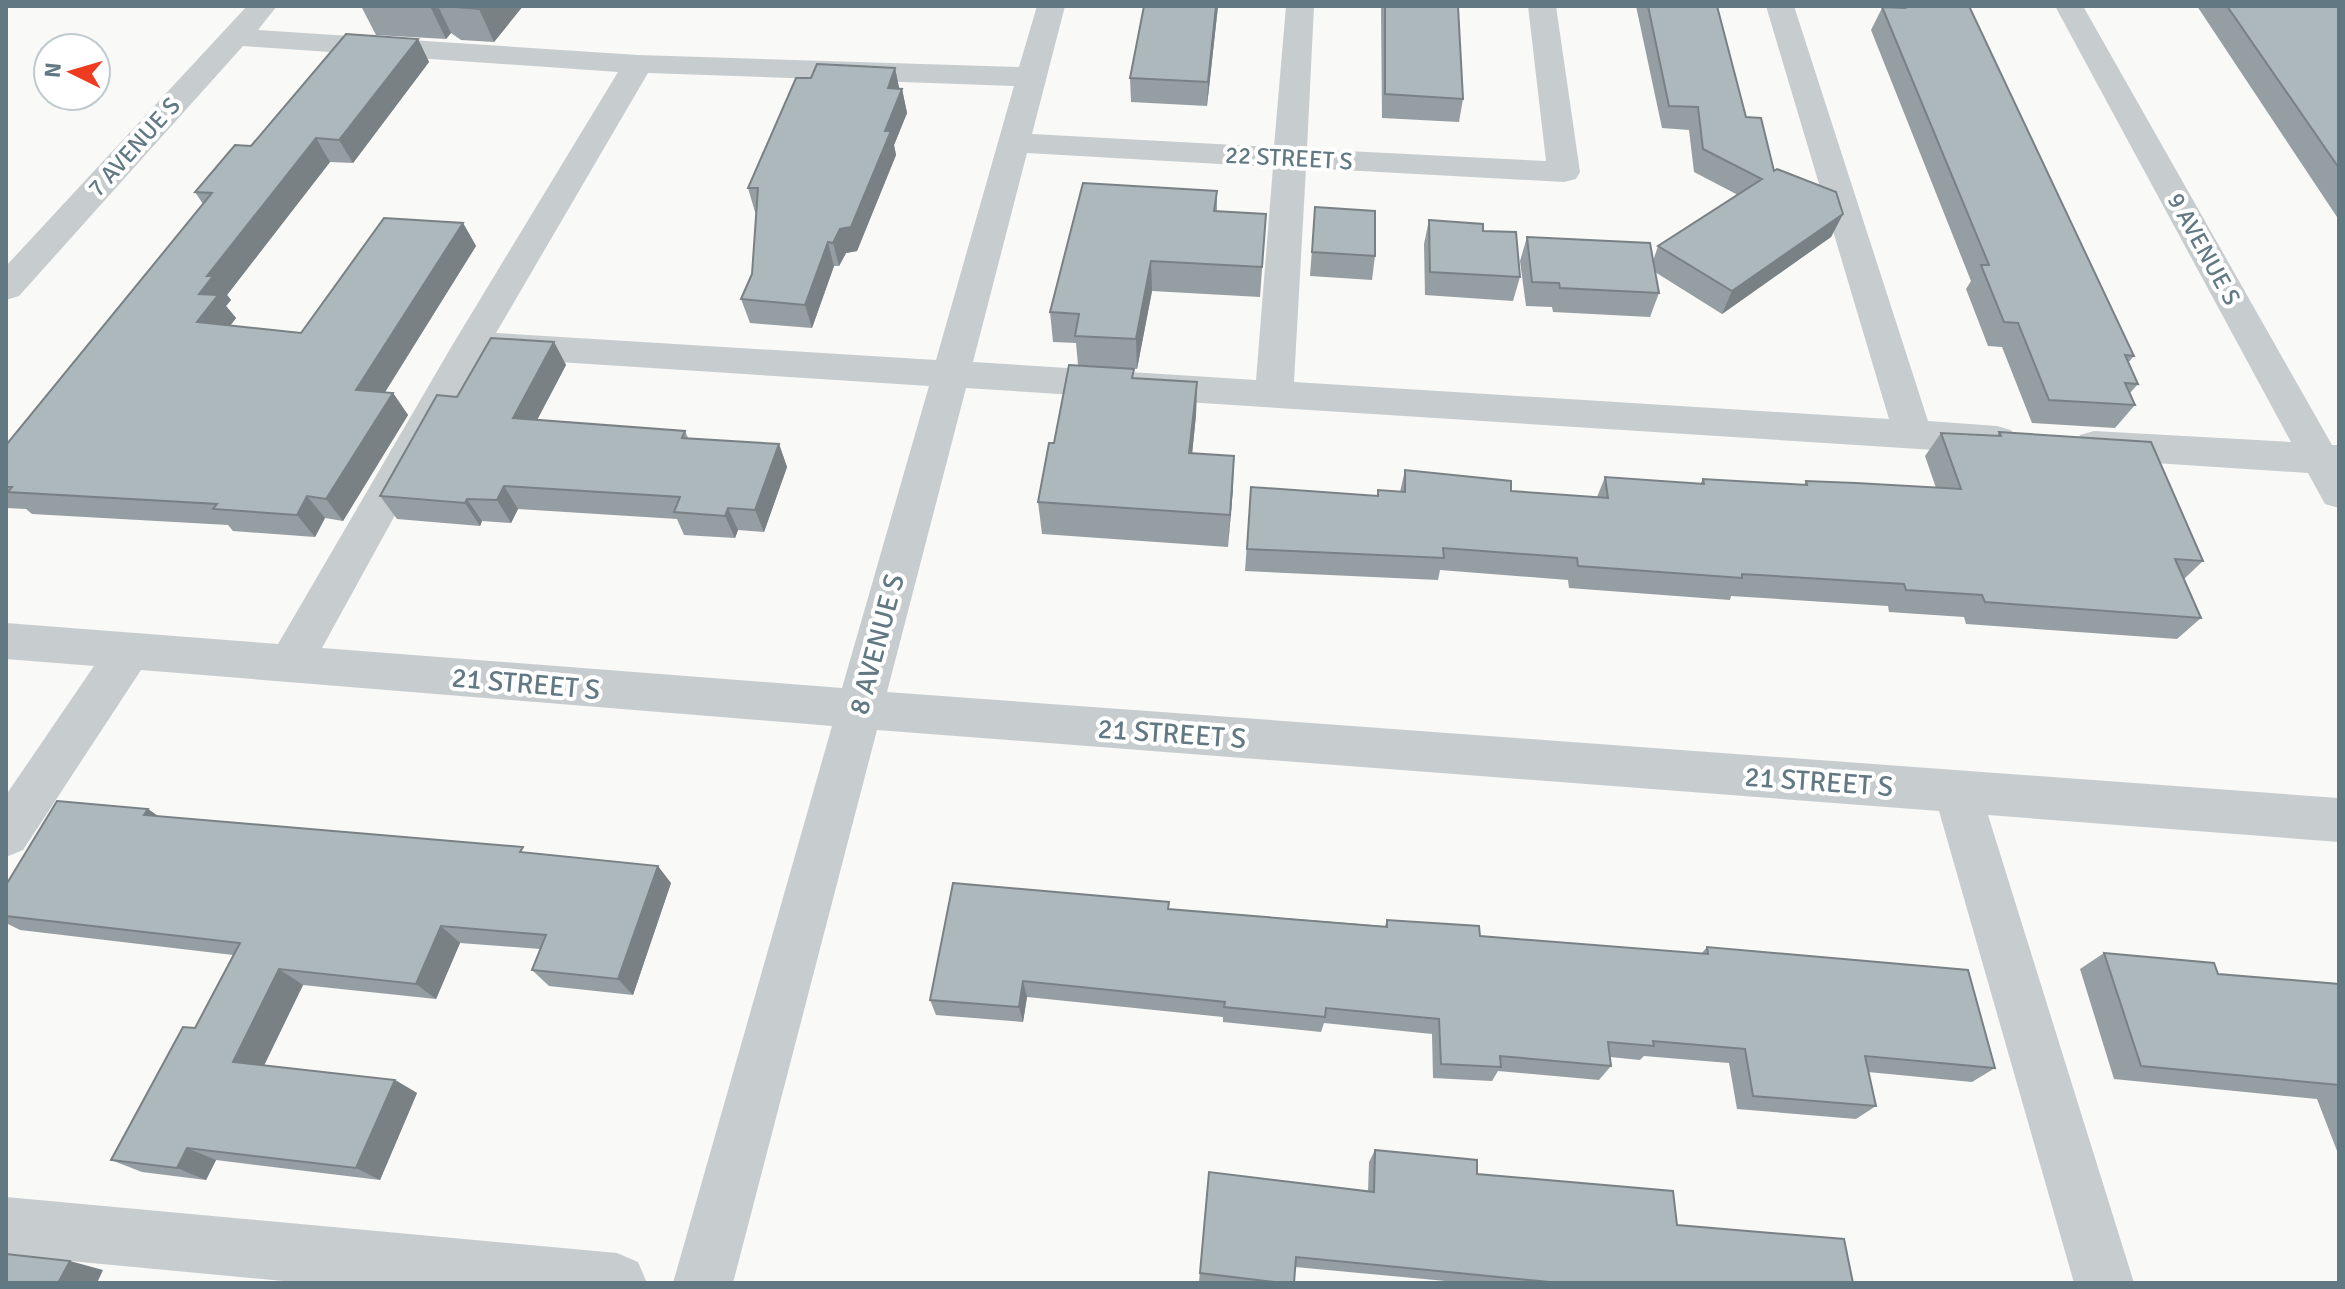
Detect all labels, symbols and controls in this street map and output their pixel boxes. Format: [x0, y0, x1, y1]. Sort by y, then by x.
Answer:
north arrow [32, 32, 112, 112]
text: N [38, 61, 67, 79]
street label: 7 AVENUE S [81, 91, 187, 203]
street label: 22 STREET S [1224, 140, 1354, 176]
street label: 9 AVENUE S [2161, 188, 2247, 310]
street label: 8 AVENUE S [842, 570, 912, 718]
street label: 21 STREET S [450, 661, 602, 707]
street label: 21 STREET S [1096, 712, 1247, 756]
street label: 21 STREET S [1743, 760, 1894, 804]

